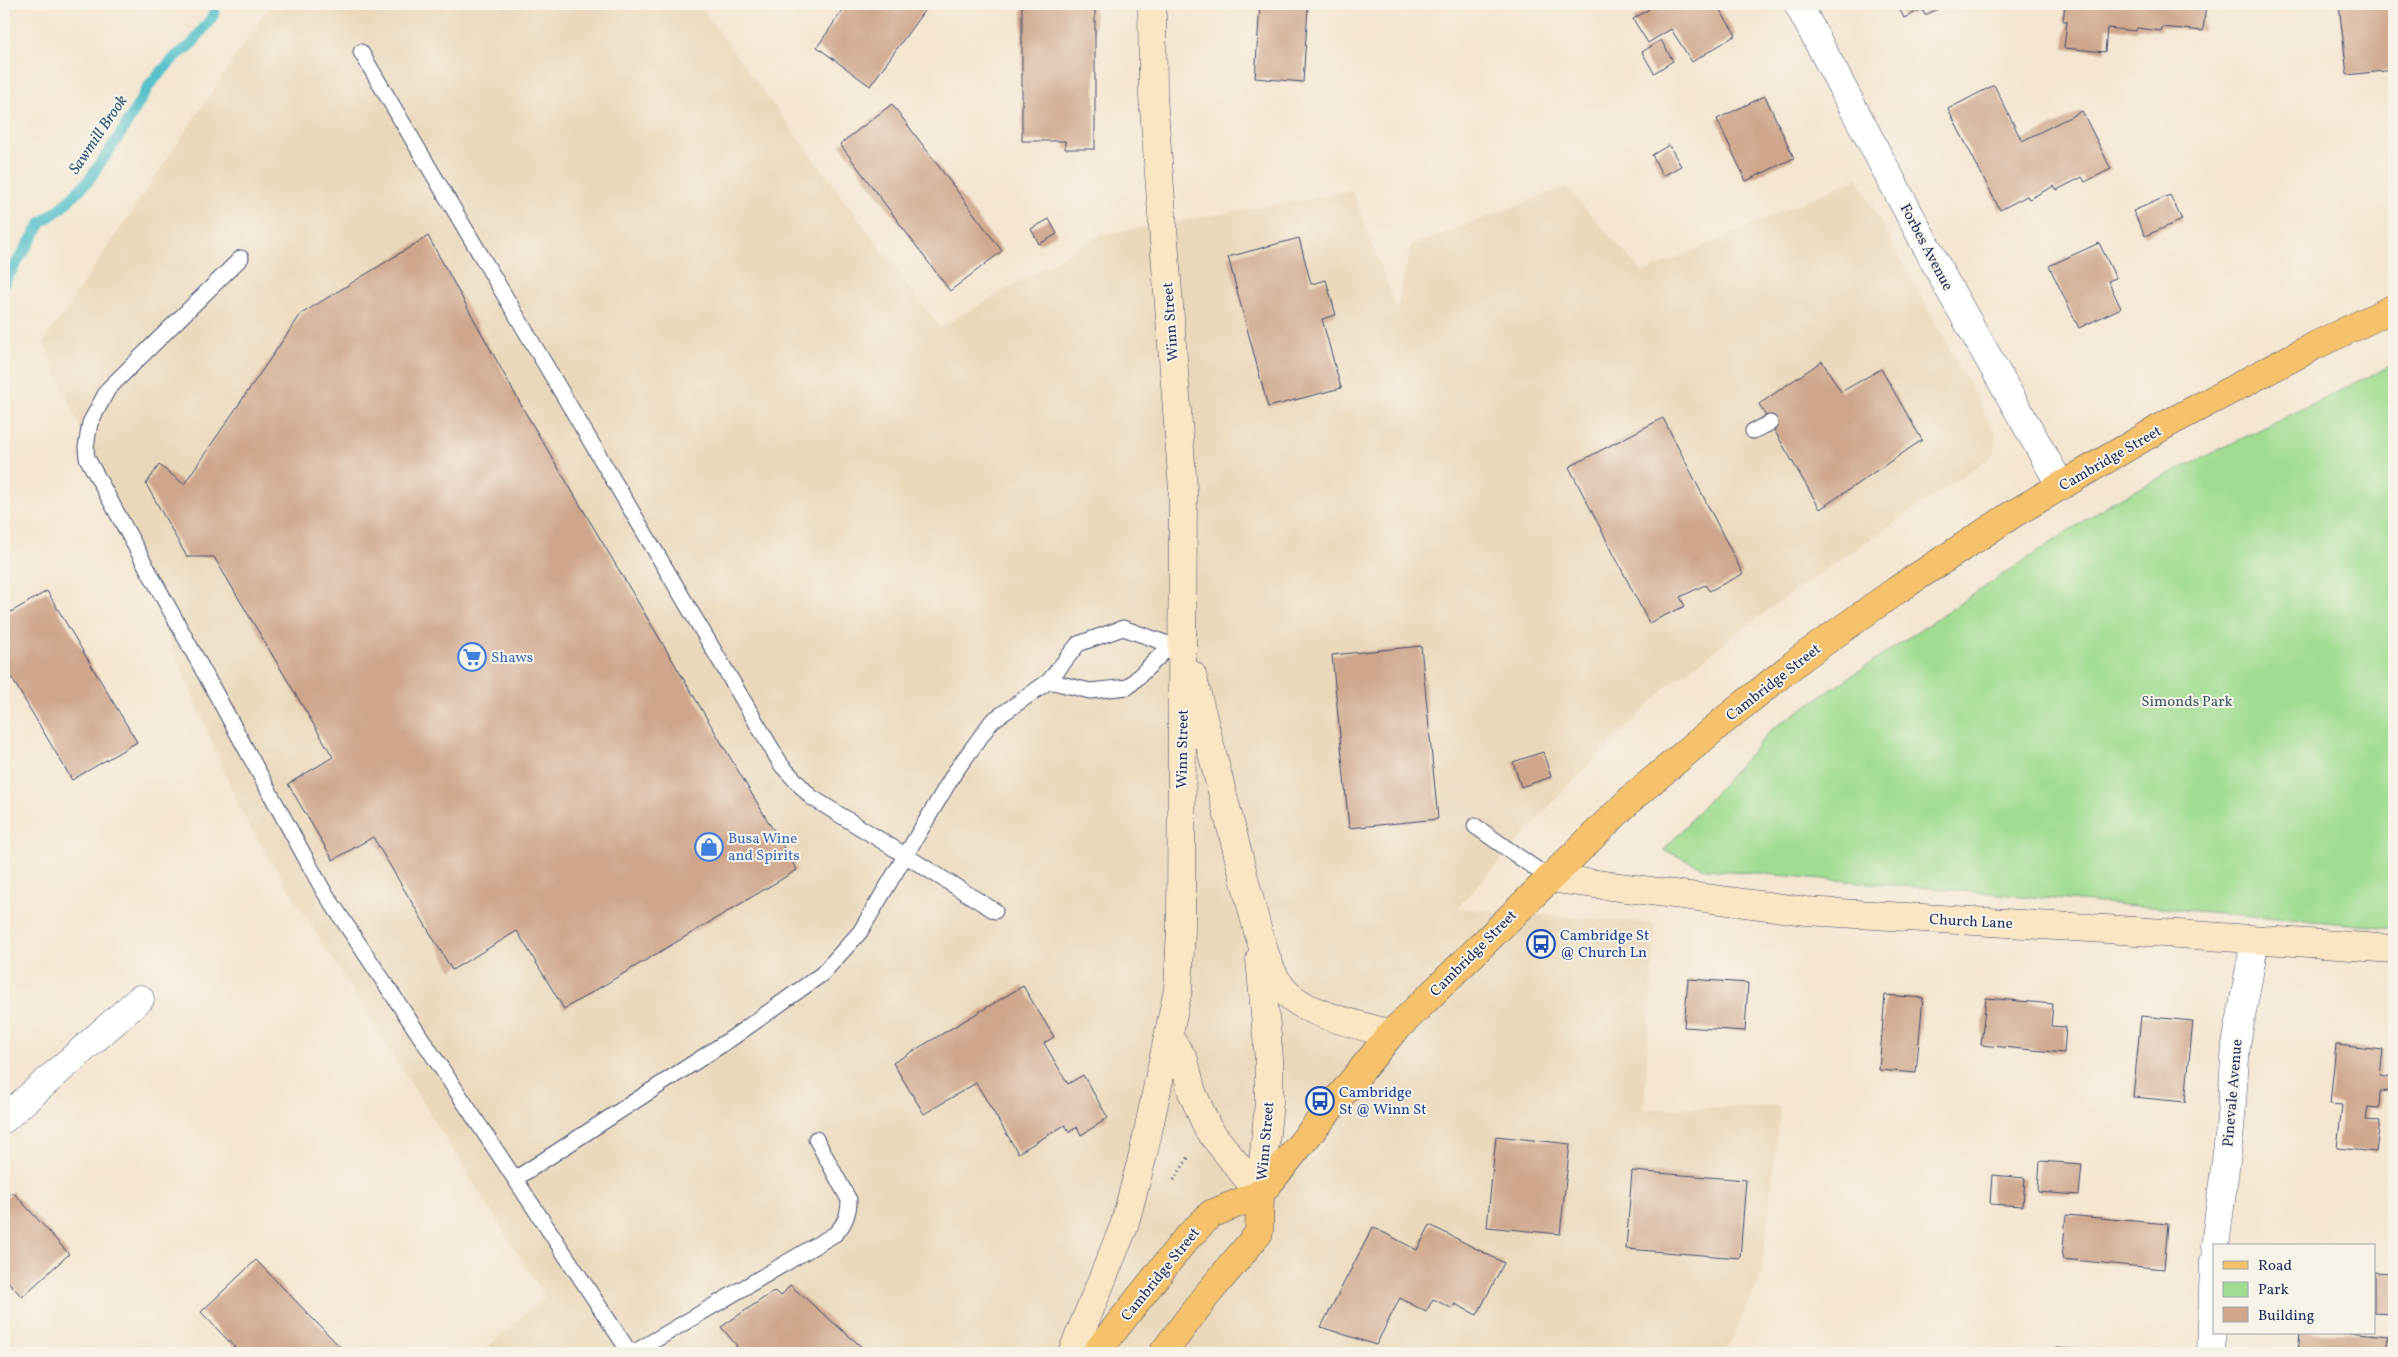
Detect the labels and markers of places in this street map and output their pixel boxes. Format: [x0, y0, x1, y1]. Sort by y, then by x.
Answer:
supermarket icon: Shaws [457, 642, 487, 672]
place label: Shaws [491, 648, 533, 669]
place label: Busa Wine and Spirits [728, 829, 800, 867]
shop icon: Busa Wine and Spirits [694, 832, 724, 862]
place label: Cambridge St @ Church Ln [1560, 926, 1649, 964]
bus stop icon: Cambridge St @ Church Ln [1526, 929, 1556, 959]
place label: Cambridge St @ Winn St [1339, 1083, 1427, 1121]
bus stop icon: Cambridge St @ Winn St [1305, 1086, 1335, 1116]

